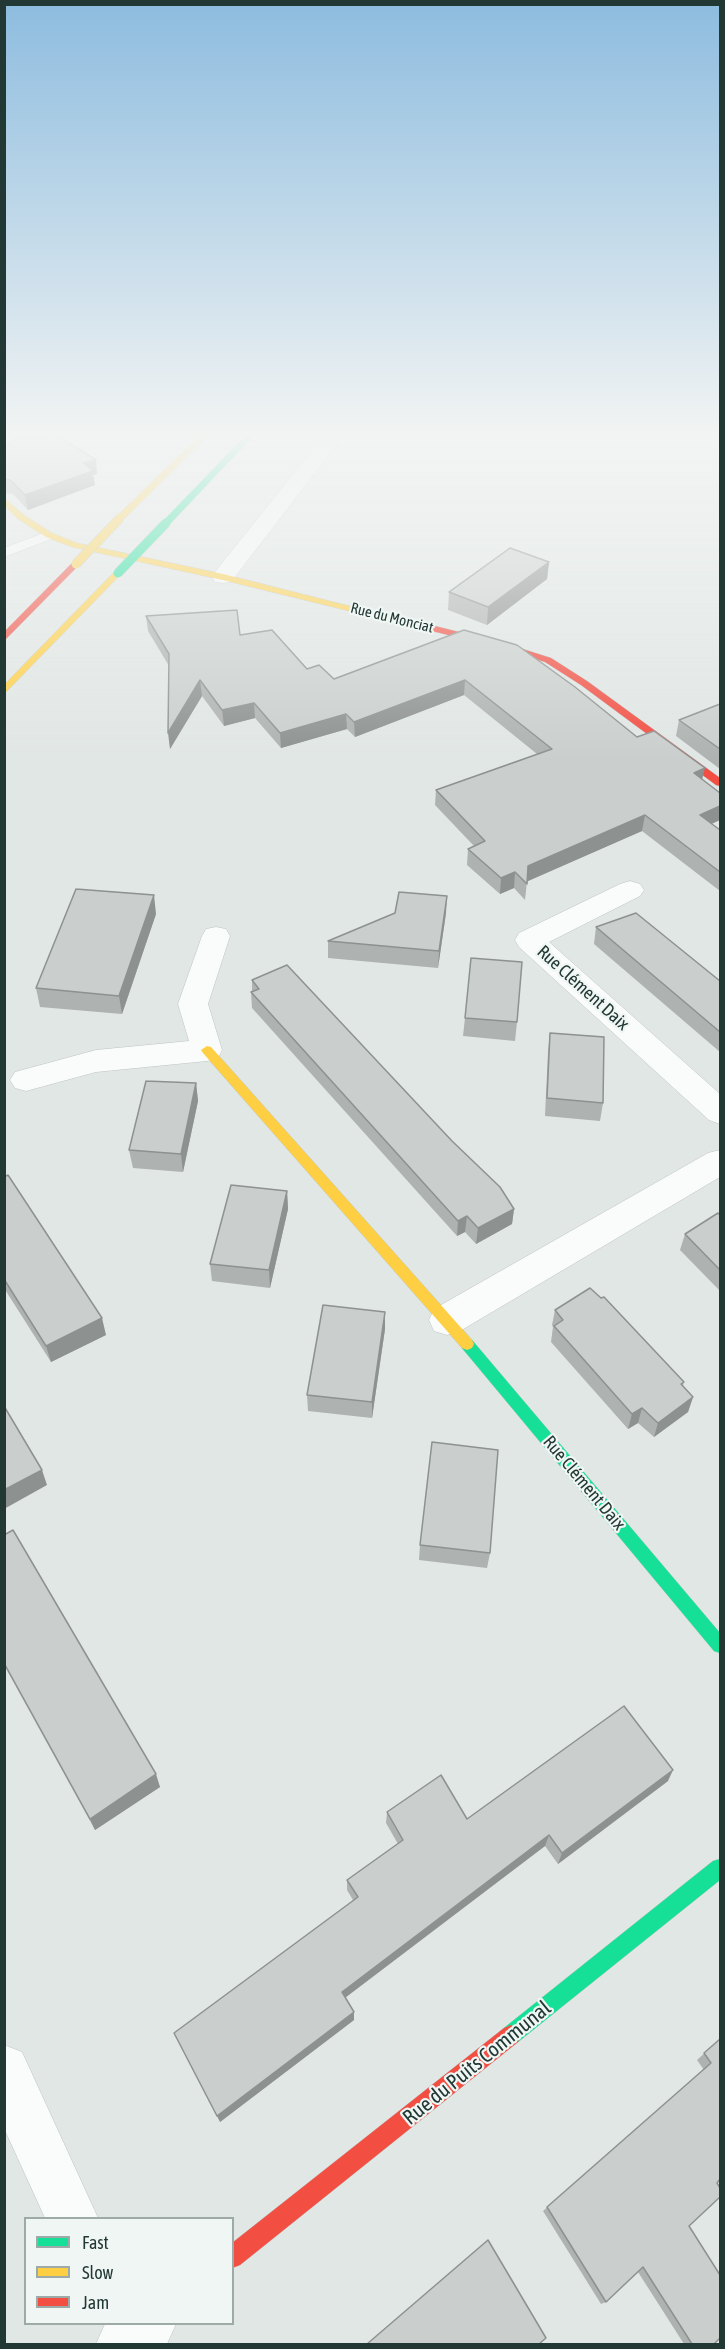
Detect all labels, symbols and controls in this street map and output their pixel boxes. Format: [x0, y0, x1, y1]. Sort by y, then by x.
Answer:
street label: Rue du Monciat [349, 599, 435, 637]
street label: Rue Clément Daix [532, 941, 634, 1035]
street label: Rue Clément Daix [538, 1431, 630, 1535]
street label: Rue du Puits Communal [398, 1996, 556, 2130]
legend [24, 2217, 234, 2325]
text: Fast [82, 2232, 109, 2253]
text: Slow [82, 2262, 113, 2283]
text: Jam [82, 2292, 109, 2313]

